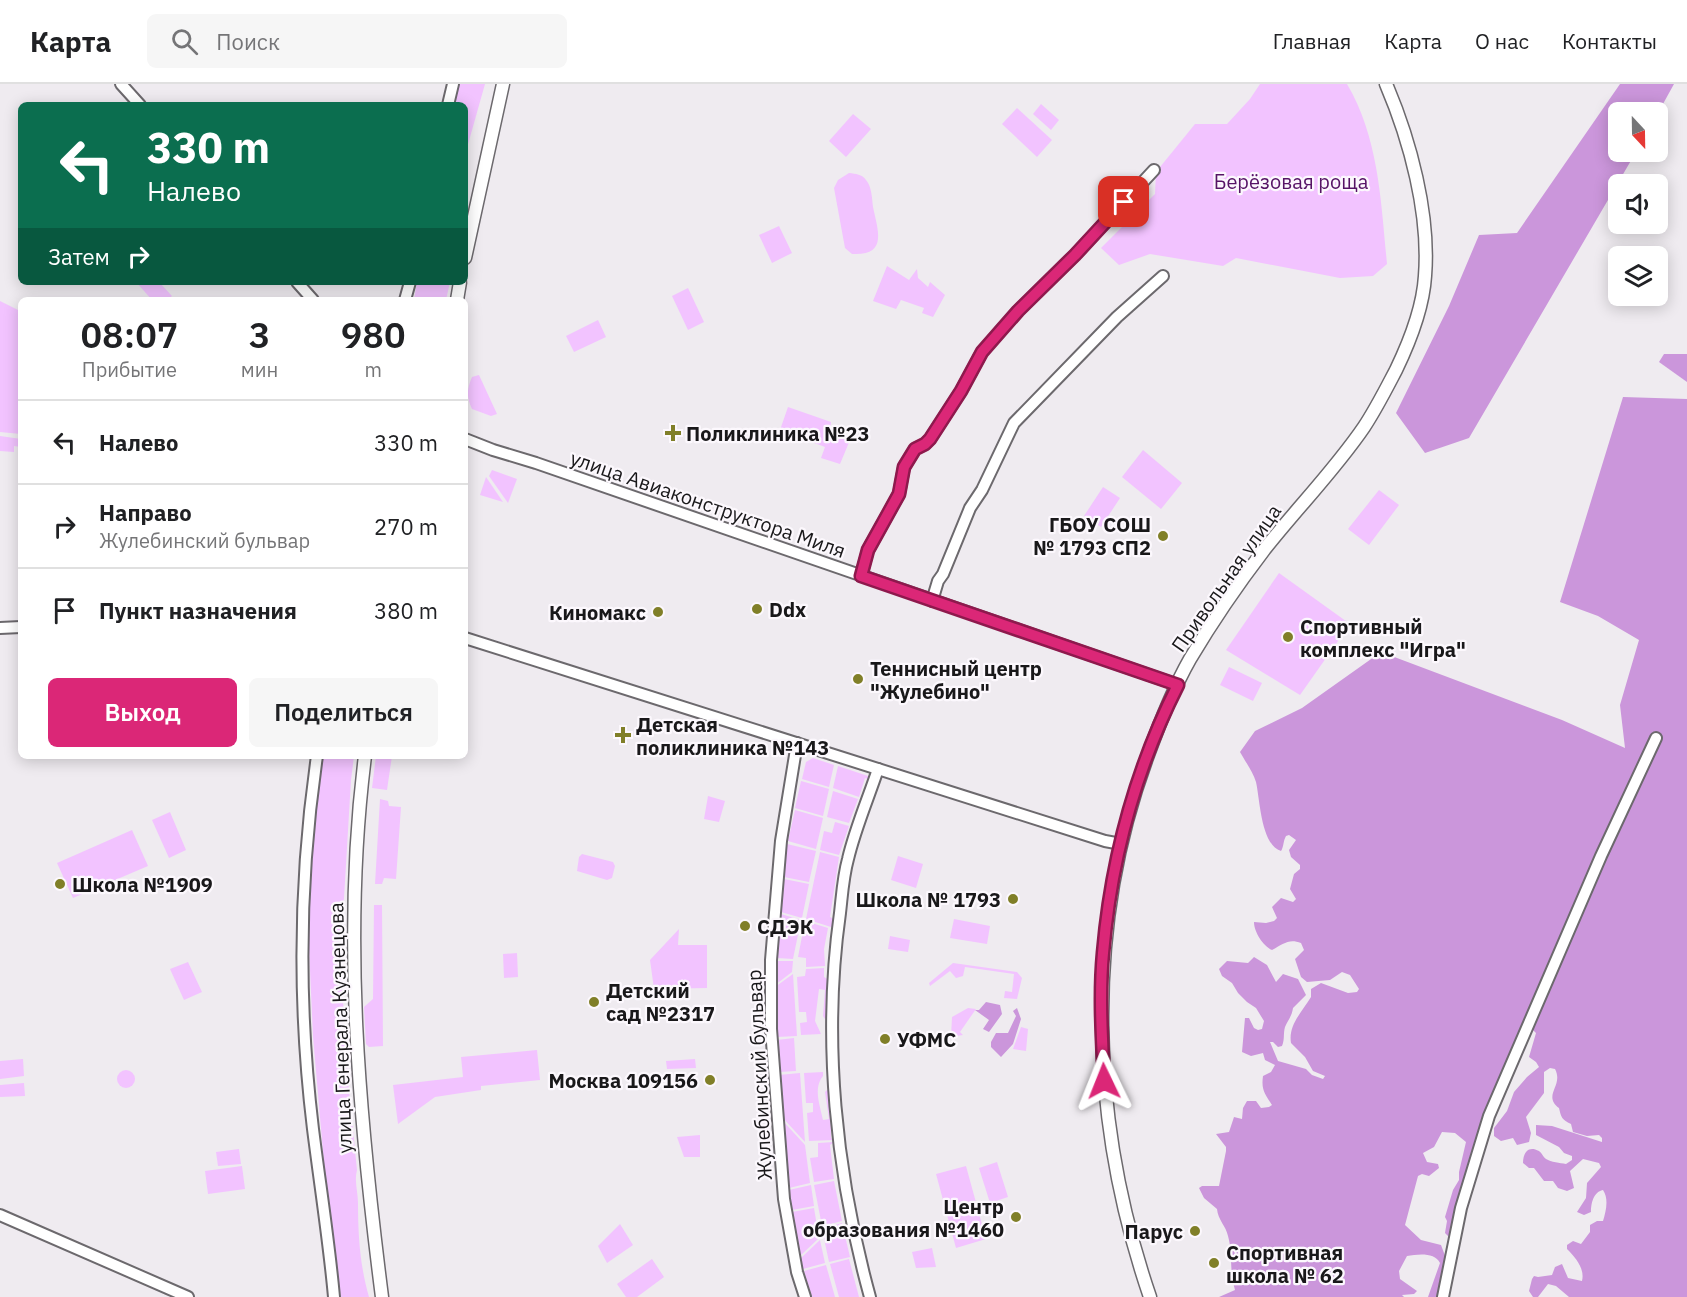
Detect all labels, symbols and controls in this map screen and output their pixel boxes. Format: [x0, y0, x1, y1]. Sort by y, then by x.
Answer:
search box [147, 14, 567, 68]
text: Карта [30, 23, 111, 60]
icon: search [168, 25, 201, 58]
text: Поиск [216, 27, 280, 56]
text: Главная [1273, 27, 1351, 55]
text: Карта [1384, 27, 1442, 55]
text: О нас [1475, 27, 1529, 55]
text: Контакты [1562, 27, 1657, 55]
north arrow [1608, 102, 1668, 162]
map controls [1608, 102, 1668, 306]
text: 330 m [147, 120, 270, 175]
icon: left [48, 126, 126, 204]
park label: Берёзовая роща [1214, 168, 1369, 195]
text: Налево [147, 173, 241, 208]
button: sound [1608, 174, 1668, 234]
pin [1098, 176, 1149, 227]
icon: arrive [1107, 185, 1140, 218]
icon: right [122, 240, 155, 273]
text: Затем [48, 242, 110, 271]
button: layers [1608, 246, 1668, 306]
text: 08:07 [80, 311, 178, 358]
text: 3 [249, 311, 270, 358]
text: 980 [341, 311, 406, 358]
text: Прибытие [82, 356, 177, 383]
text: мин [241, 356, 278, 383]
text: m [364, 356, 382, 383]
place label: Поликлиника №23 [686, 420, 869, 447]
marker: Поликлиника №23 [664, 424, 682, 442]
icon: left [48, 426, 81, 459]
text: Налево [99, 428, 178, 457]
text: 330 m [374, 428, 438, 457]
street label: улица Авиаконструктора Миля [567, 444, 849, 564]
text: Направо [99, 498, 192, 527]
street label: Привольная улица [1165, 499, 1287, 657]
icon: right [48, 510, 81, 543]
place label: ГБОУ СОШ № 1793 СП2 [1033, 511, 1151, 561]
text: 270 m [374, 512, 438, 541]
text: Жулебинский бульвар [99, 527, 310, 554]
marker: ГБОУ СОШ № 1793 СП2 [1156, 529, 1170, 543]
icon: arrive [48, 594, 81, 627]
text: Пункт назначения [99, 596, 297, 625]
text: 380 m [374, 596, 438, 625]
place label: Ddx [769, 596, 806, 623]
place label: Киномакс [549, 599, 646, 626]
marker: Ddx [750, 602, 764, 616]
marker: Киномакс [651, 605, 665, 619]
place label: Спортивный комплекс "Игра" [1300, 613, 1466, 663]
marker: Спортивный комплекс "Игра" [1281, 630, 1295, 644]
place label: Теннисный центр "Жулебино" [870, 655, 1042, 705]
marker: Теннисный центр "Жулебино" [851, 672, 865, 686]
button: Выход [48, 678, 237, 747]
button: Поделиться [249, 678, 438, 747]
place label: Детская поликлиника №143 [636, 711, 829, 761]
marker: Детская поликлиника №143 [614, 726, 632, 744]
place label: Школа №1909 [72, 871, 213, 898]
marker: Школа №1909 [53, 877, 67, 891]
place label: Школа № 1793 [855, 886, 1001, 913]
marker: Школа № 1793 [1006, 892, 1020, 906]
street label: улица Генерала Кузнецова [322, 902, 358, 1154]
place label: СДЭК [757, 913, 813, 940]
marker: СДЭК [738, 919, 752, 933]
street label: Жулебинский бульвар [740, 969, 778, 1181]
place label: Детский сад №2317 [606, 977, 715, 1027]
marker: Детский сад №2317 [587, 995, 601, 1009]
place label: УФМС [897, 1026, 956, 1053]
marker: УФМС [878, 1032, 892, 1046]
position arrow [1072, 1049, 1136, 1113]
place label: Москва 109156 [549, 1067, 698, 1094]
marker: Москва 109156 [703, 1073, 717, 1087]
place label: Центр образования №1460 [803, 1193, 1004, 1243]
marker: Центр образования №1460 [1009, 1210, 1023, 1224]
place label: Парус [1125, 1218, 1183, 1245]
marker: Парус [1188, 1224, 1202, 1238]
place label: Спортивная школа № 62 [1226, 1239, 1344, 1289]
marker: Спортивная школа № 62 [1207, 1256, 1221, 1270]

